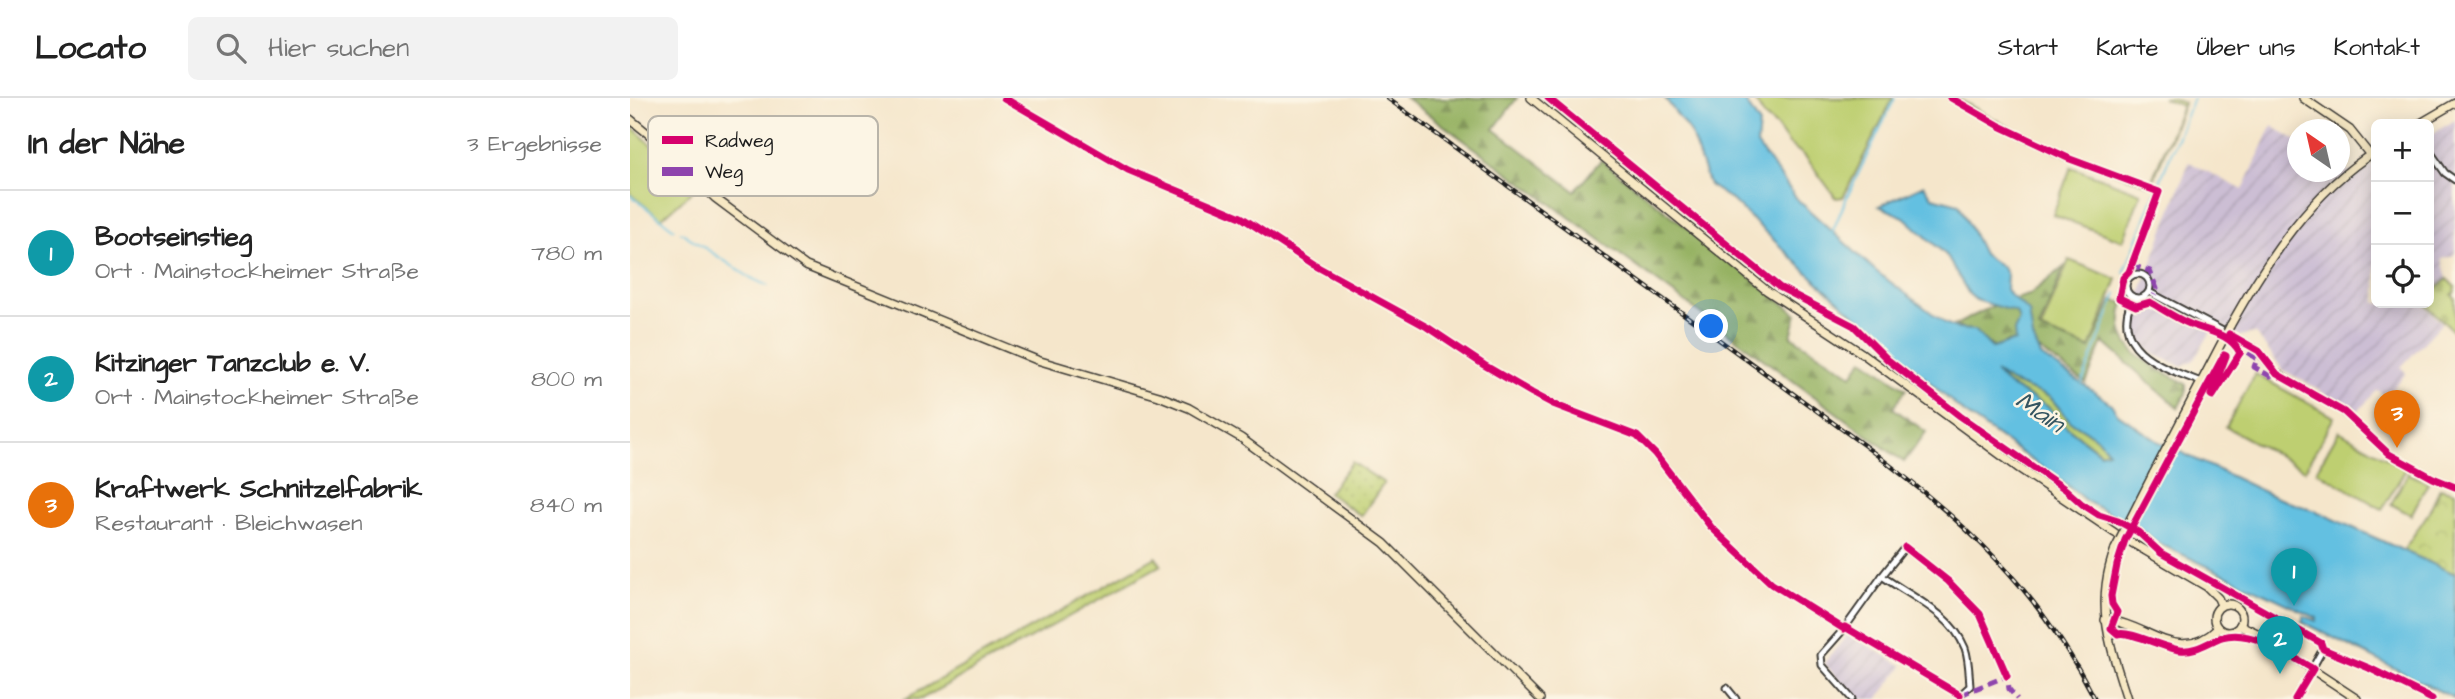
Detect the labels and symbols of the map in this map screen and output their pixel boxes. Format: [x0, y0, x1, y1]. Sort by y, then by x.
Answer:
legend [648, 116, 878, 196]
north arrow [2287, 119, 2350, 182]
text: Radweg [705, 128, 774, 156]
text: Weg [705, 159, 743, 187]
your location [1694, 309, 1728, 343]
water label: Main [2009, 383, 2073, 442]
pin: 3 [2374, 390, 2420, 448]
pin: 1 [2271, 548, 2317, 606]
pin: 2 [2257, 616, 2303, 674]

